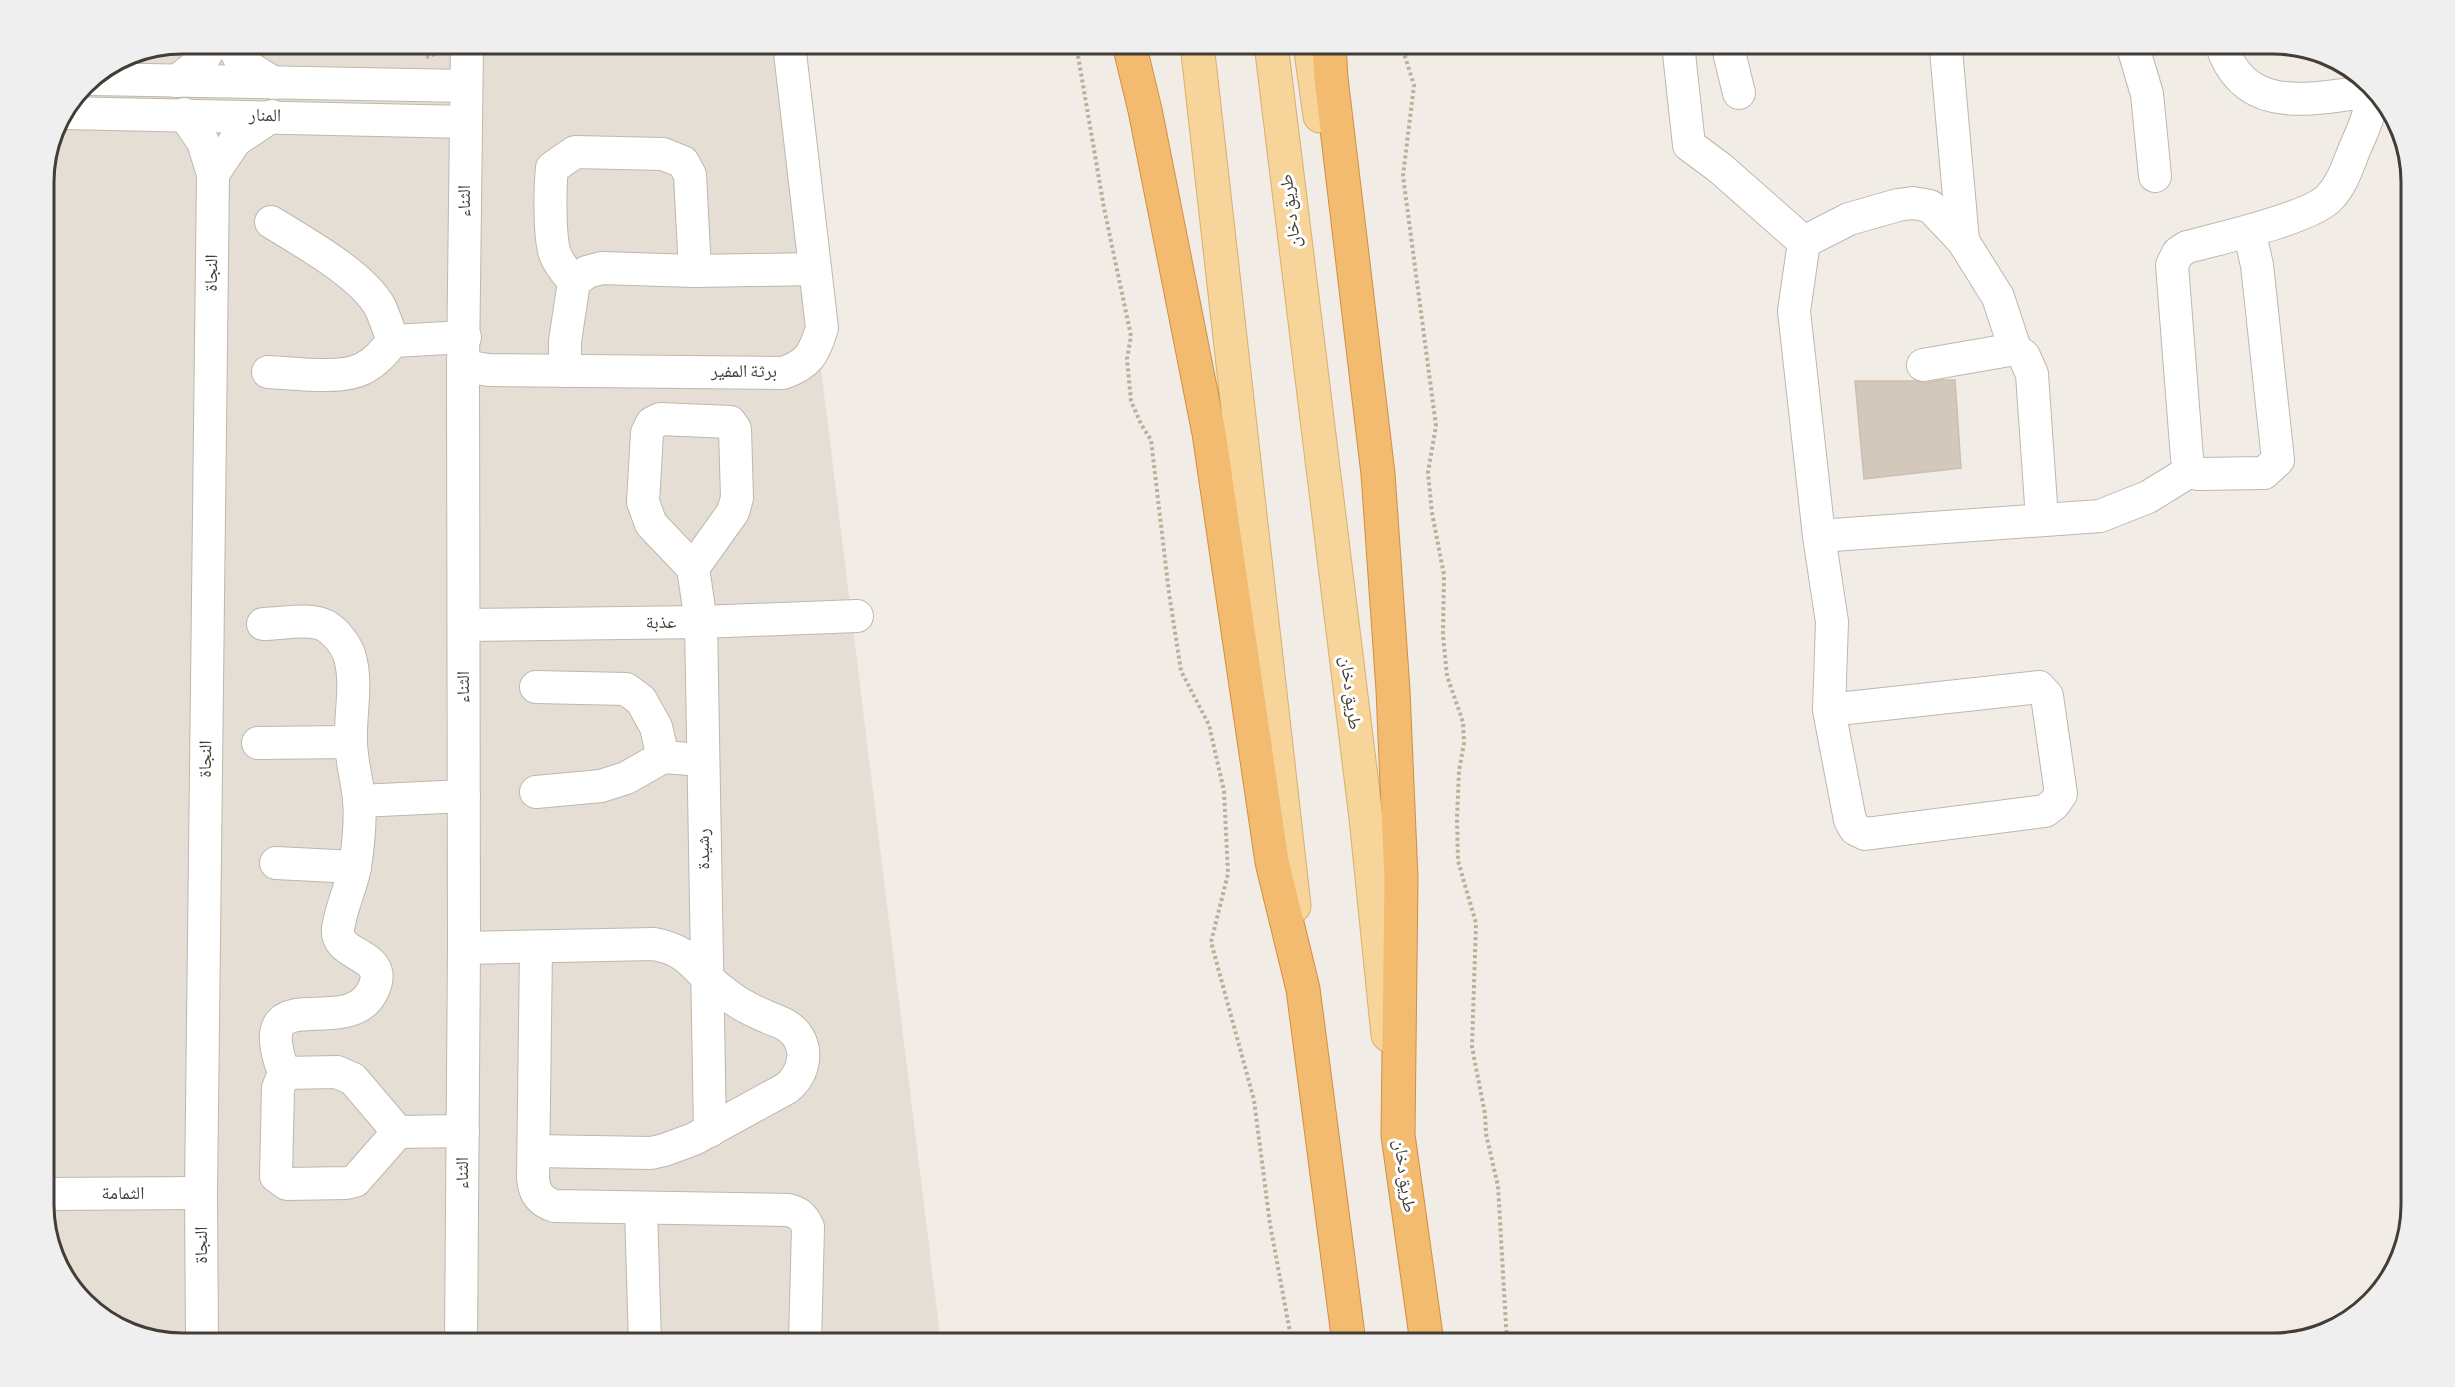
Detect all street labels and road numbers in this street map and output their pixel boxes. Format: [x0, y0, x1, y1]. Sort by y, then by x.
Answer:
street label: المنار [248, 107, 281, 125]
street label: طريق دخان [1278, 173, 1305, 249]
street label: الثناء [456, 185, 474, 217]
street label: النجاة [203, 254, 221, 292]
street label: برثة المفير [710, 363, 777, 382]
street label: عذبة [645, 614, 677, 633]
street label: طريق دخان [1336, 655, 1363, 731]
street label: الثناء [455, 671, 473, 703]
street label: النجاة [197, 740, 215, 778]
street label: رشيدة [695, 828, 714, 870]
street label: طريق دخان [1389, 1138, 1418, 1214]
street label: الثناء [454, 1157, 472, 1189]
street label: الثمامة [102, 1185, 144, 1203]
street label: النجاة [193, 1226, 211, 1264]

